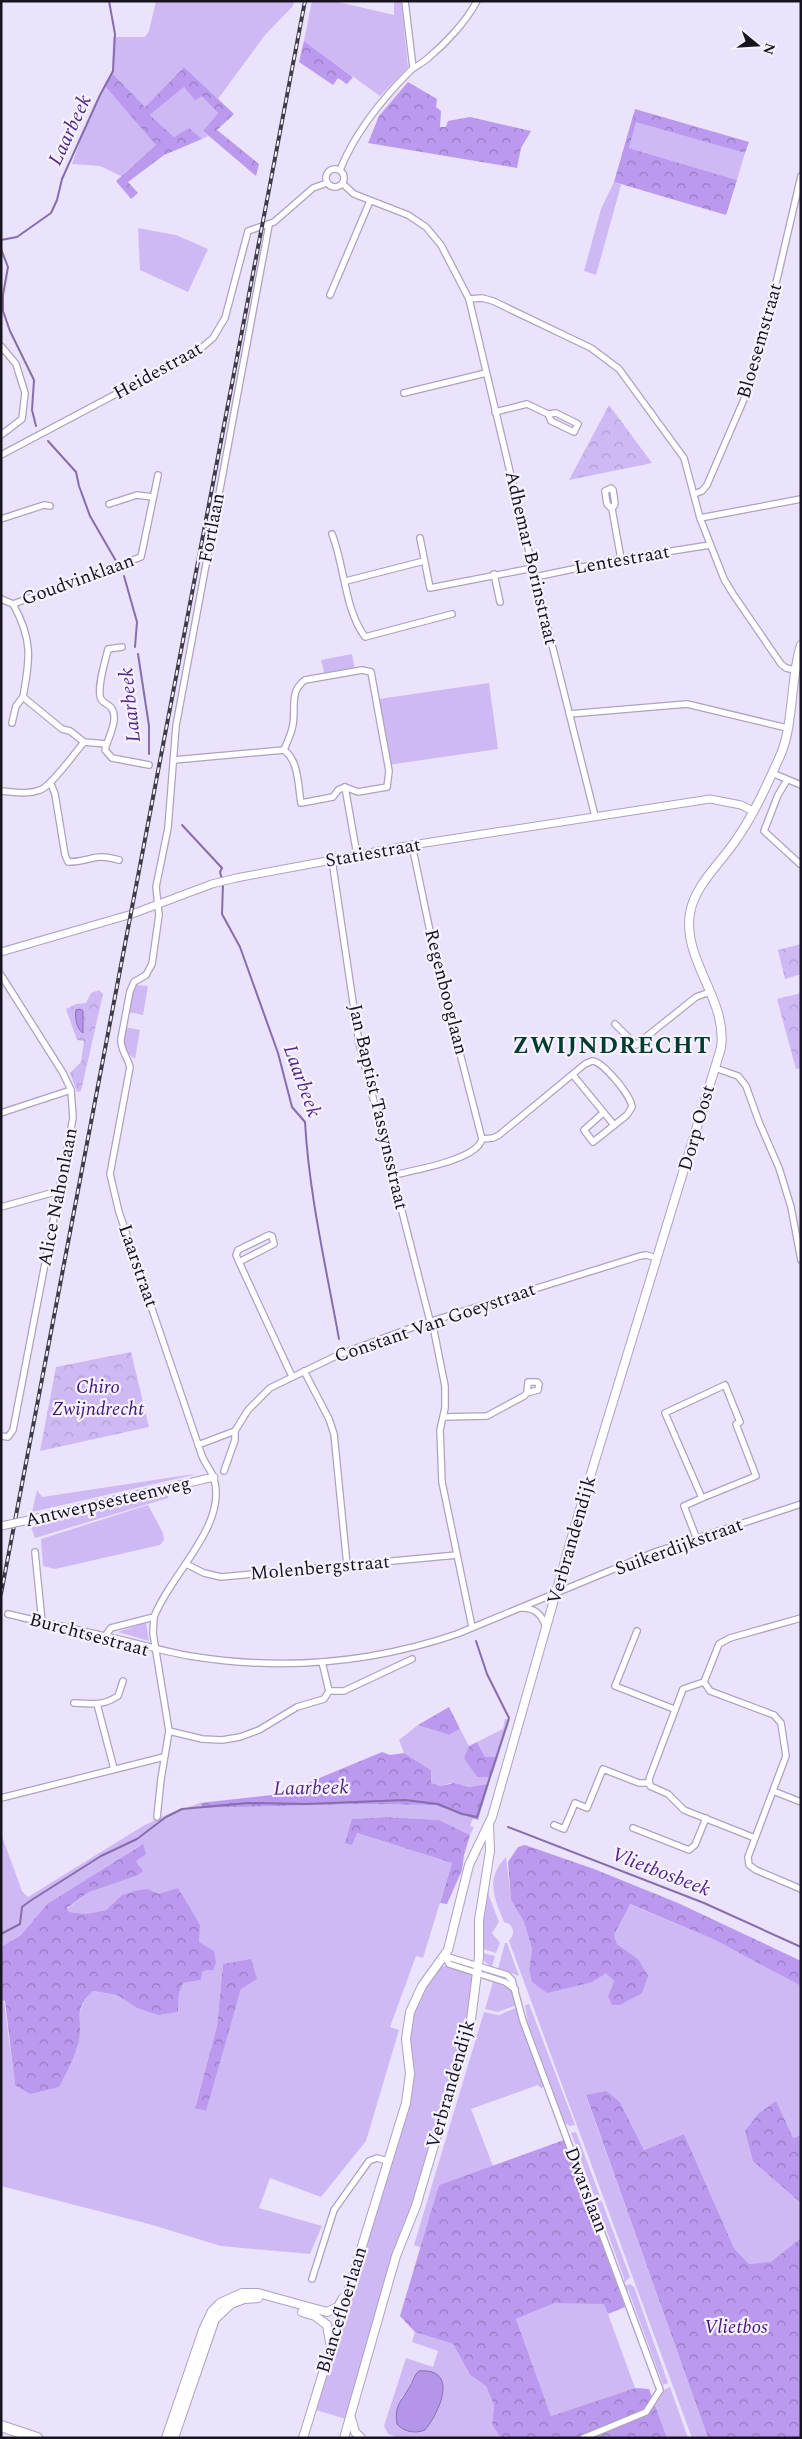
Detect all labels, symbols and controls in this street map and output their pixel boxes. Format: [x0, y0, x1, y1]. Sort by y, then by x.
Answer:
north arrow [732, 20, 782, 70]
text: N [757, 40, 781, 58]
water label: Laarbeek [41, 89, 100, 170]
street label: Bloesemstraat [730, 279, 790, 402]
street label: Heidestraat [108, 334, 208, 408]
street label: Adhemar Borinstraat [497, 468, 565, 648]
street label: Fortlaan [191, 490, 233, 566]
street label: Lentestraat [572, 537, 672, 583]
street label: Goudvinklaan [18, 546, 138, 614]
water label: Laarbeek [111, 665, 149, 744]
street label: Statiestraat [323, 830, 423, 876]
street label: Regenbooglaan [416, 926, 476, 1058]
street label: Jan Baptist Tassynsstraat [340, 1001, 416, 1213]
district label: ZWIJNDRECHT [512, 1028, 712, 1064]
water label: Laarbeek [275, 1041, 329, 1122]
street label: Dorp Oost [671, 1081, 723, 1174]
street label: Alice Nahonlaan [30, 1125, 86, 1269]
street label: Laarstraat [110, 1221, 166, 1312]
street label: Constant Van Goeystraat [330, 1275, 540, 1371]
park label: Chiro Zwijndrecht [52, 1373, 145, 1424]
street label: Antwerpsesteenweg [22, 1469, 194, 1535]
street label: Verbrandendijk [540, 1472, 604, 1608]
street label: Suikerdijkstraat [611, 1510, 747, 1584]
street label: Molenbergstraat [249, 1547, 391, 1589]
street label: Burchtsestraat [26, 1605, 152, 1665]
water label: Laarbeek [273, 1772, 350, 1804]
water label: Vlietbosbeek [607, 1839, 715, 1905]
street label: Verbrandendijk [419, 2016, 483, 2152]
street label: Dwarslaan [556, 2143, 616, 2237]
street label: Blancefloerlaan [309, 2243, 375, 2377]
park label: Vlietbos [704, 2313, 768, 2342]

